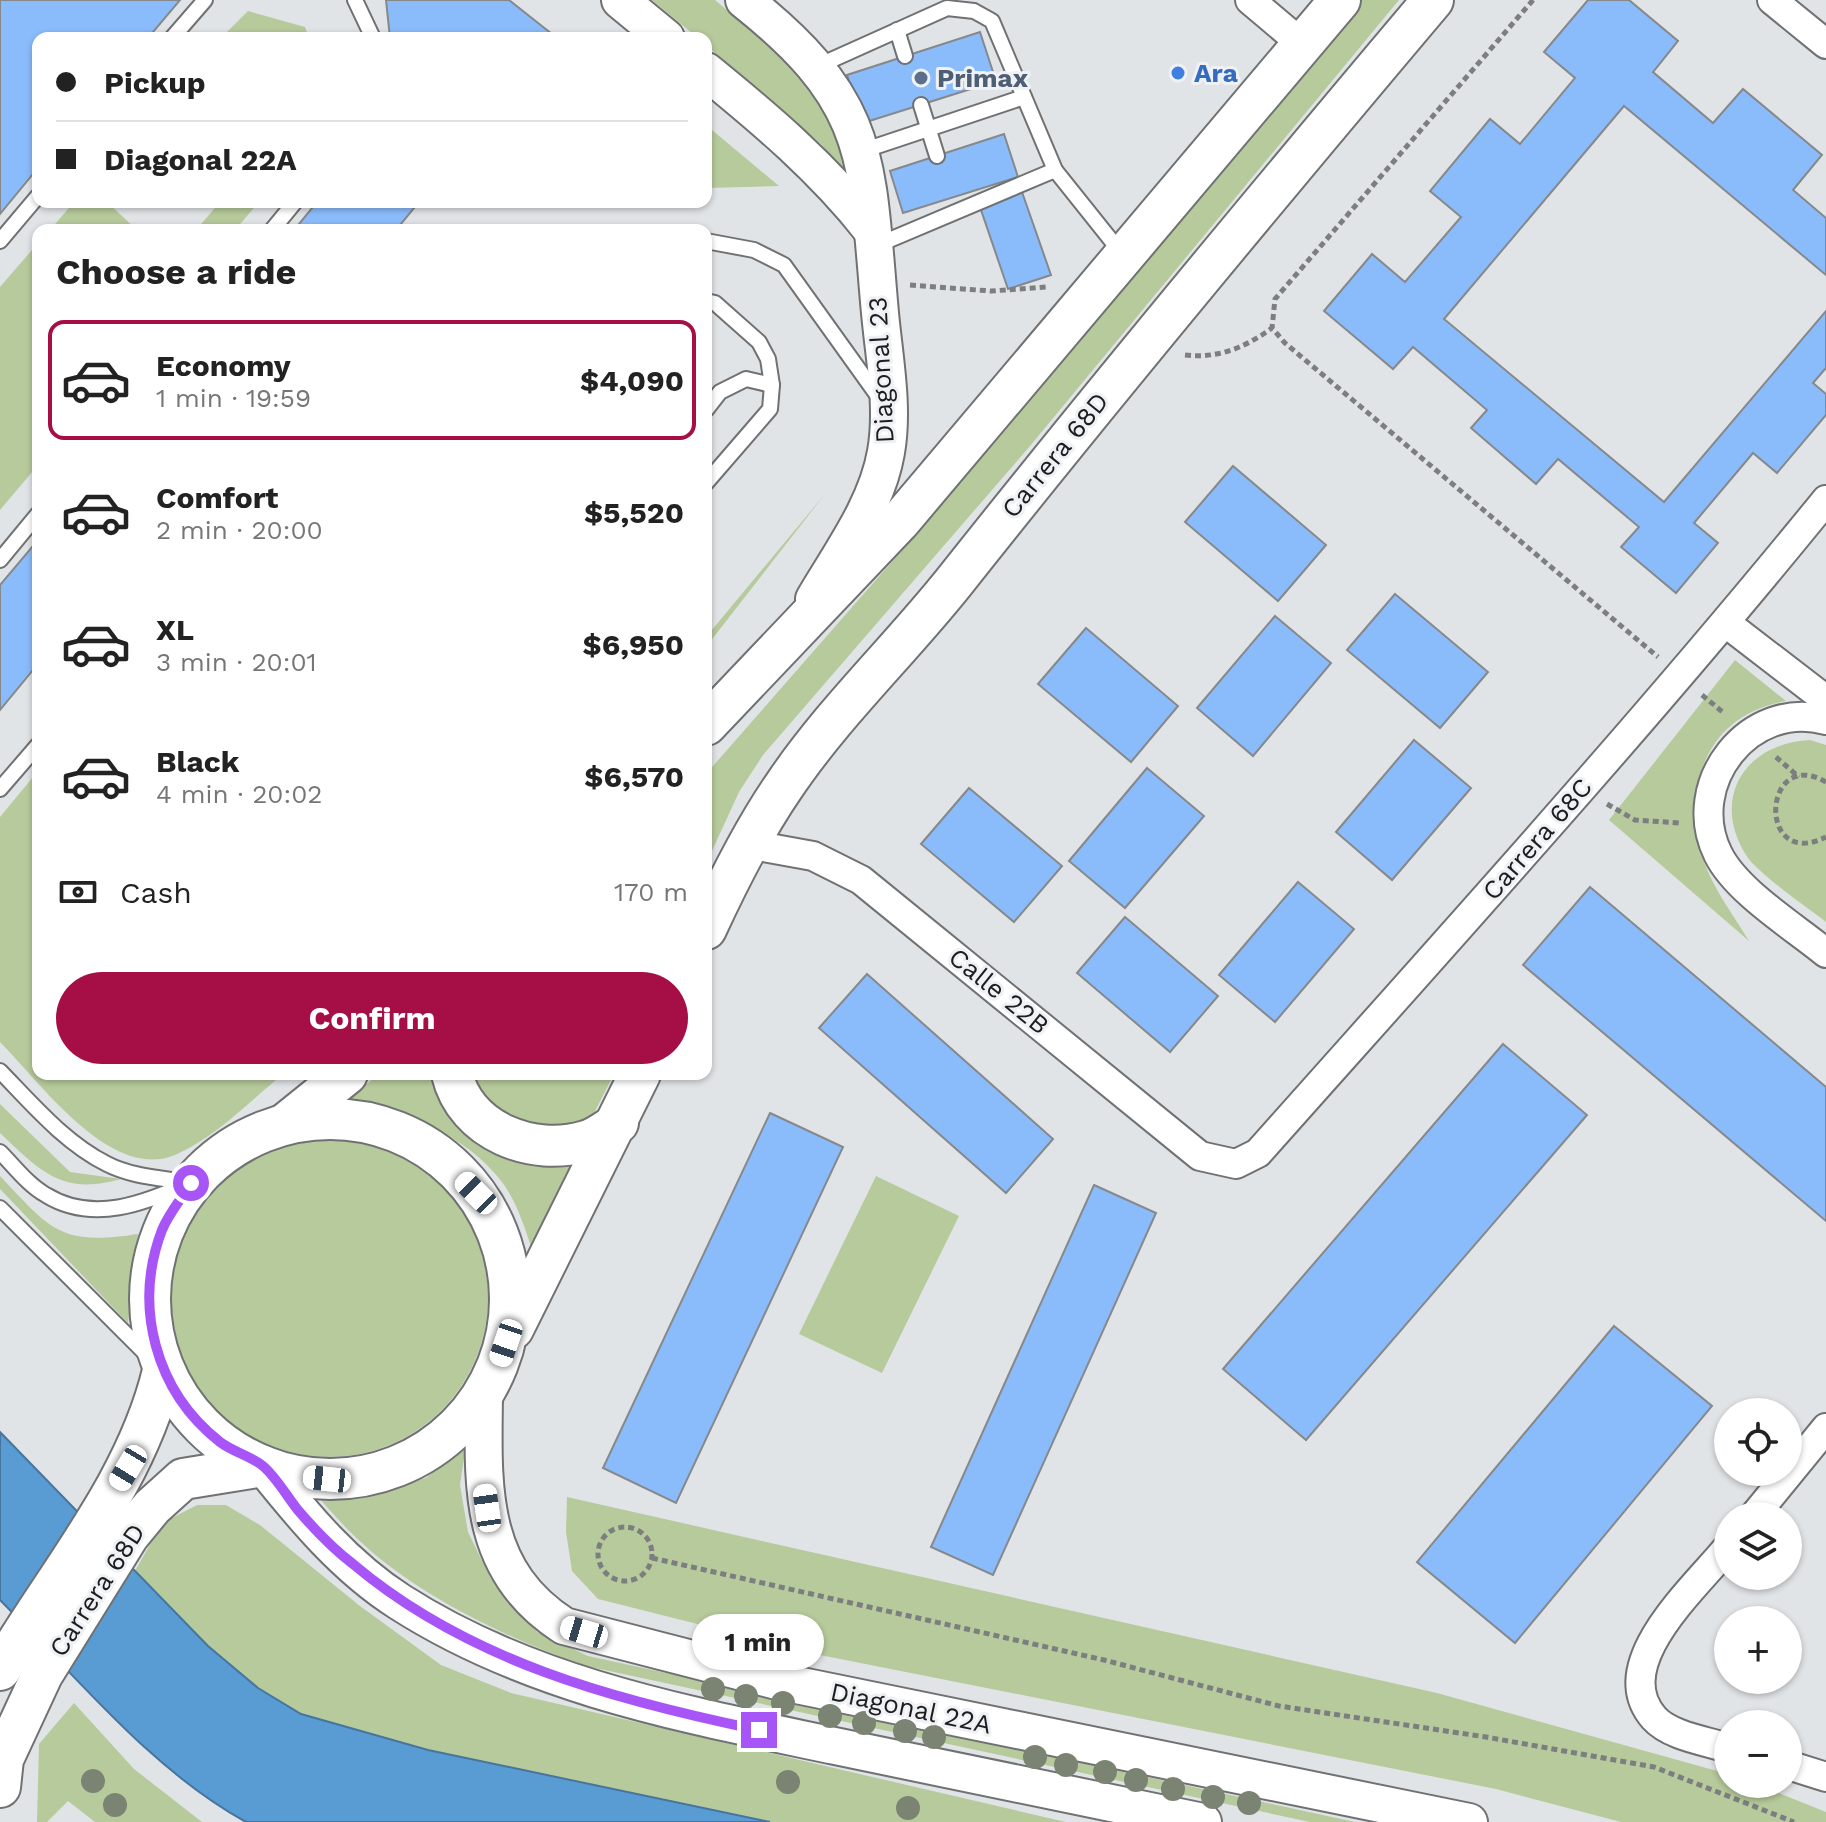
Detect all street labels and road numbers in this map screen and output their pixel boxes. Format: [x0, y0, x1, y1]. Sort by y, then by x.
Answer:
street label: Diagonal 23 [862, 296, 900, 444]
street label: Carrera 68D [995, 386, 1115, 524]
street label: Carrera 68C [1476, 772, 1598, 906]
street label: Calle 22B [943, 942, 1055, 1040]
street label: Carrera 68D [43, 1518, 151, 1662]
street label: Diagonal 22A [828, 1676, 994, 1740]

